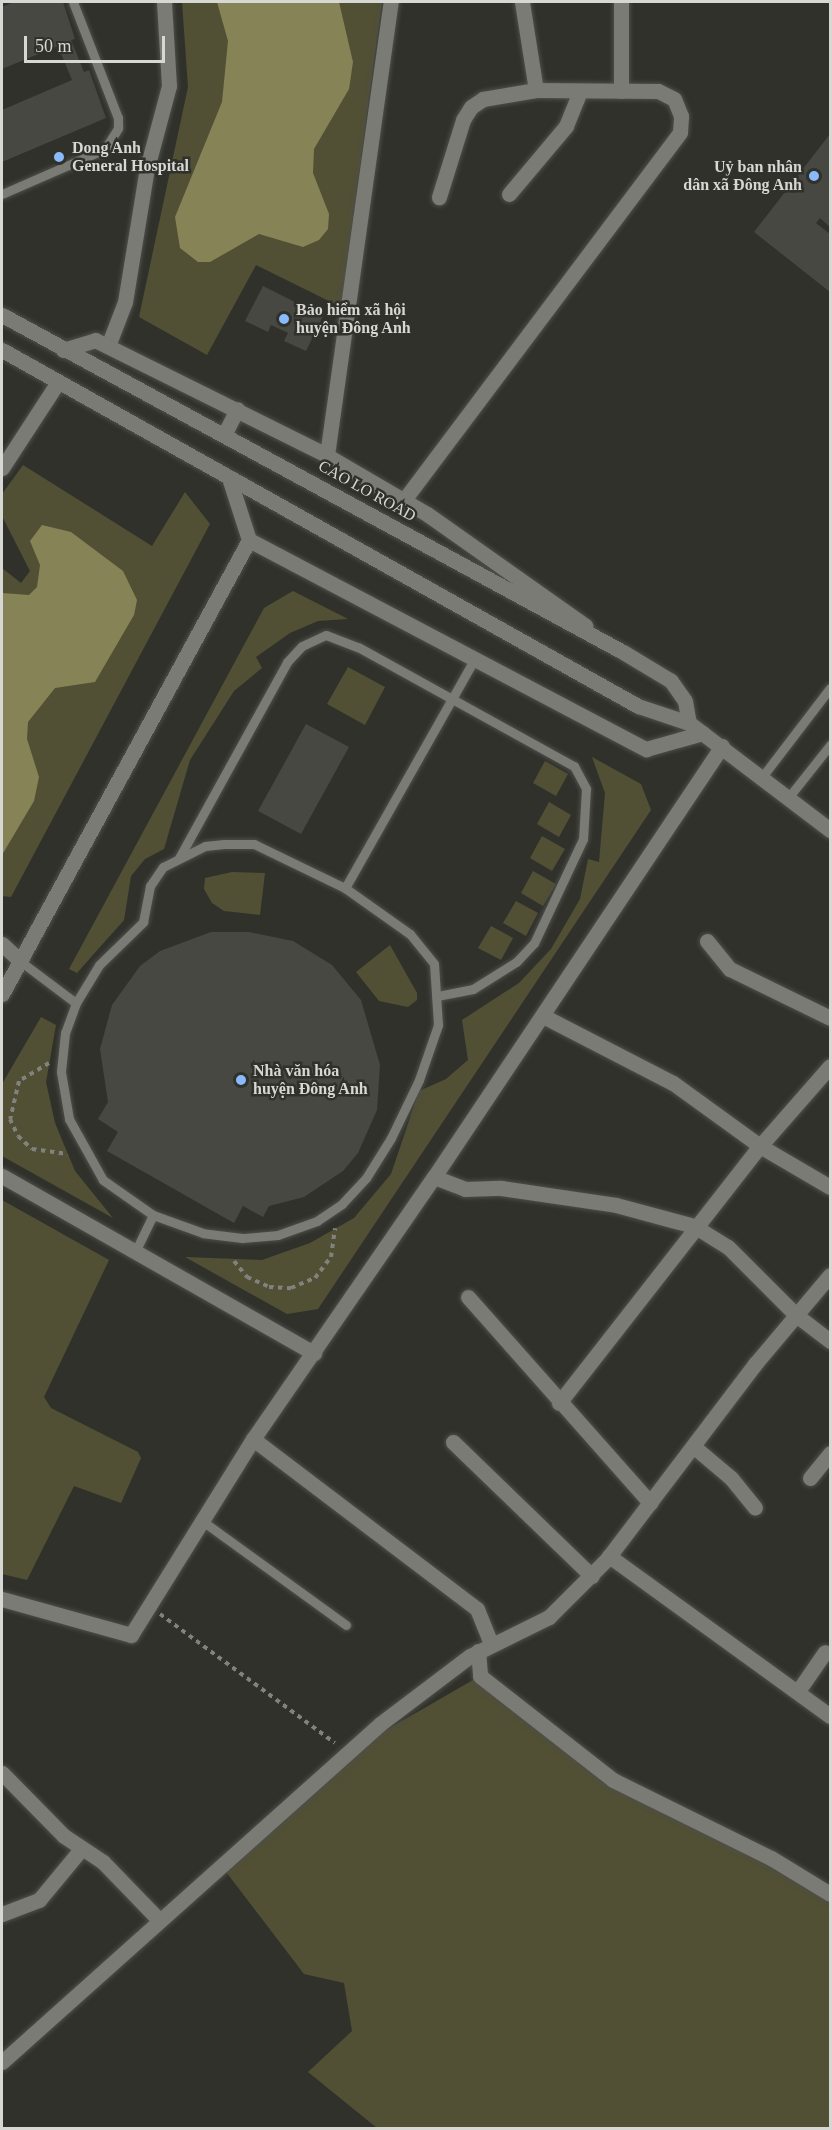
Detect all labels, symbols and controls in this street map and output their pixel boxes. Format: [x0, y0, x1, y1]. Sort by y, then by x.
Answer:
scale bar [27, 24, 168, 62]
text: 50 m [35, 36, 72, 56]
place label: Dong Anh General Hospital [72, 138, 189, 176]
marker: Dong Anh General Hospital [50, 148, 68, 166]
place label: Uỷ ban nhân dân xã Đông Anh [682, 157, 802, 195]
marker: Uỷ ban nhân dân xã Đông Anh [807, 169, 821, 183]
place label: Bảo hiểm xã hội huyện Đông Anh [296, 300, 412, 338]
marker: Bảo hiểm xã hội huyện Đông Anh [277, 312, 291, 326]
street label: CAO LO ROAD [315, 456, 419, 526]
place label: Nhà văn hóa huyện Đông Anh [253, 1061, 369, 1099]
marker: Nhà văn hóa huyện Đông Anh [234, 1073, 248, 1087]

